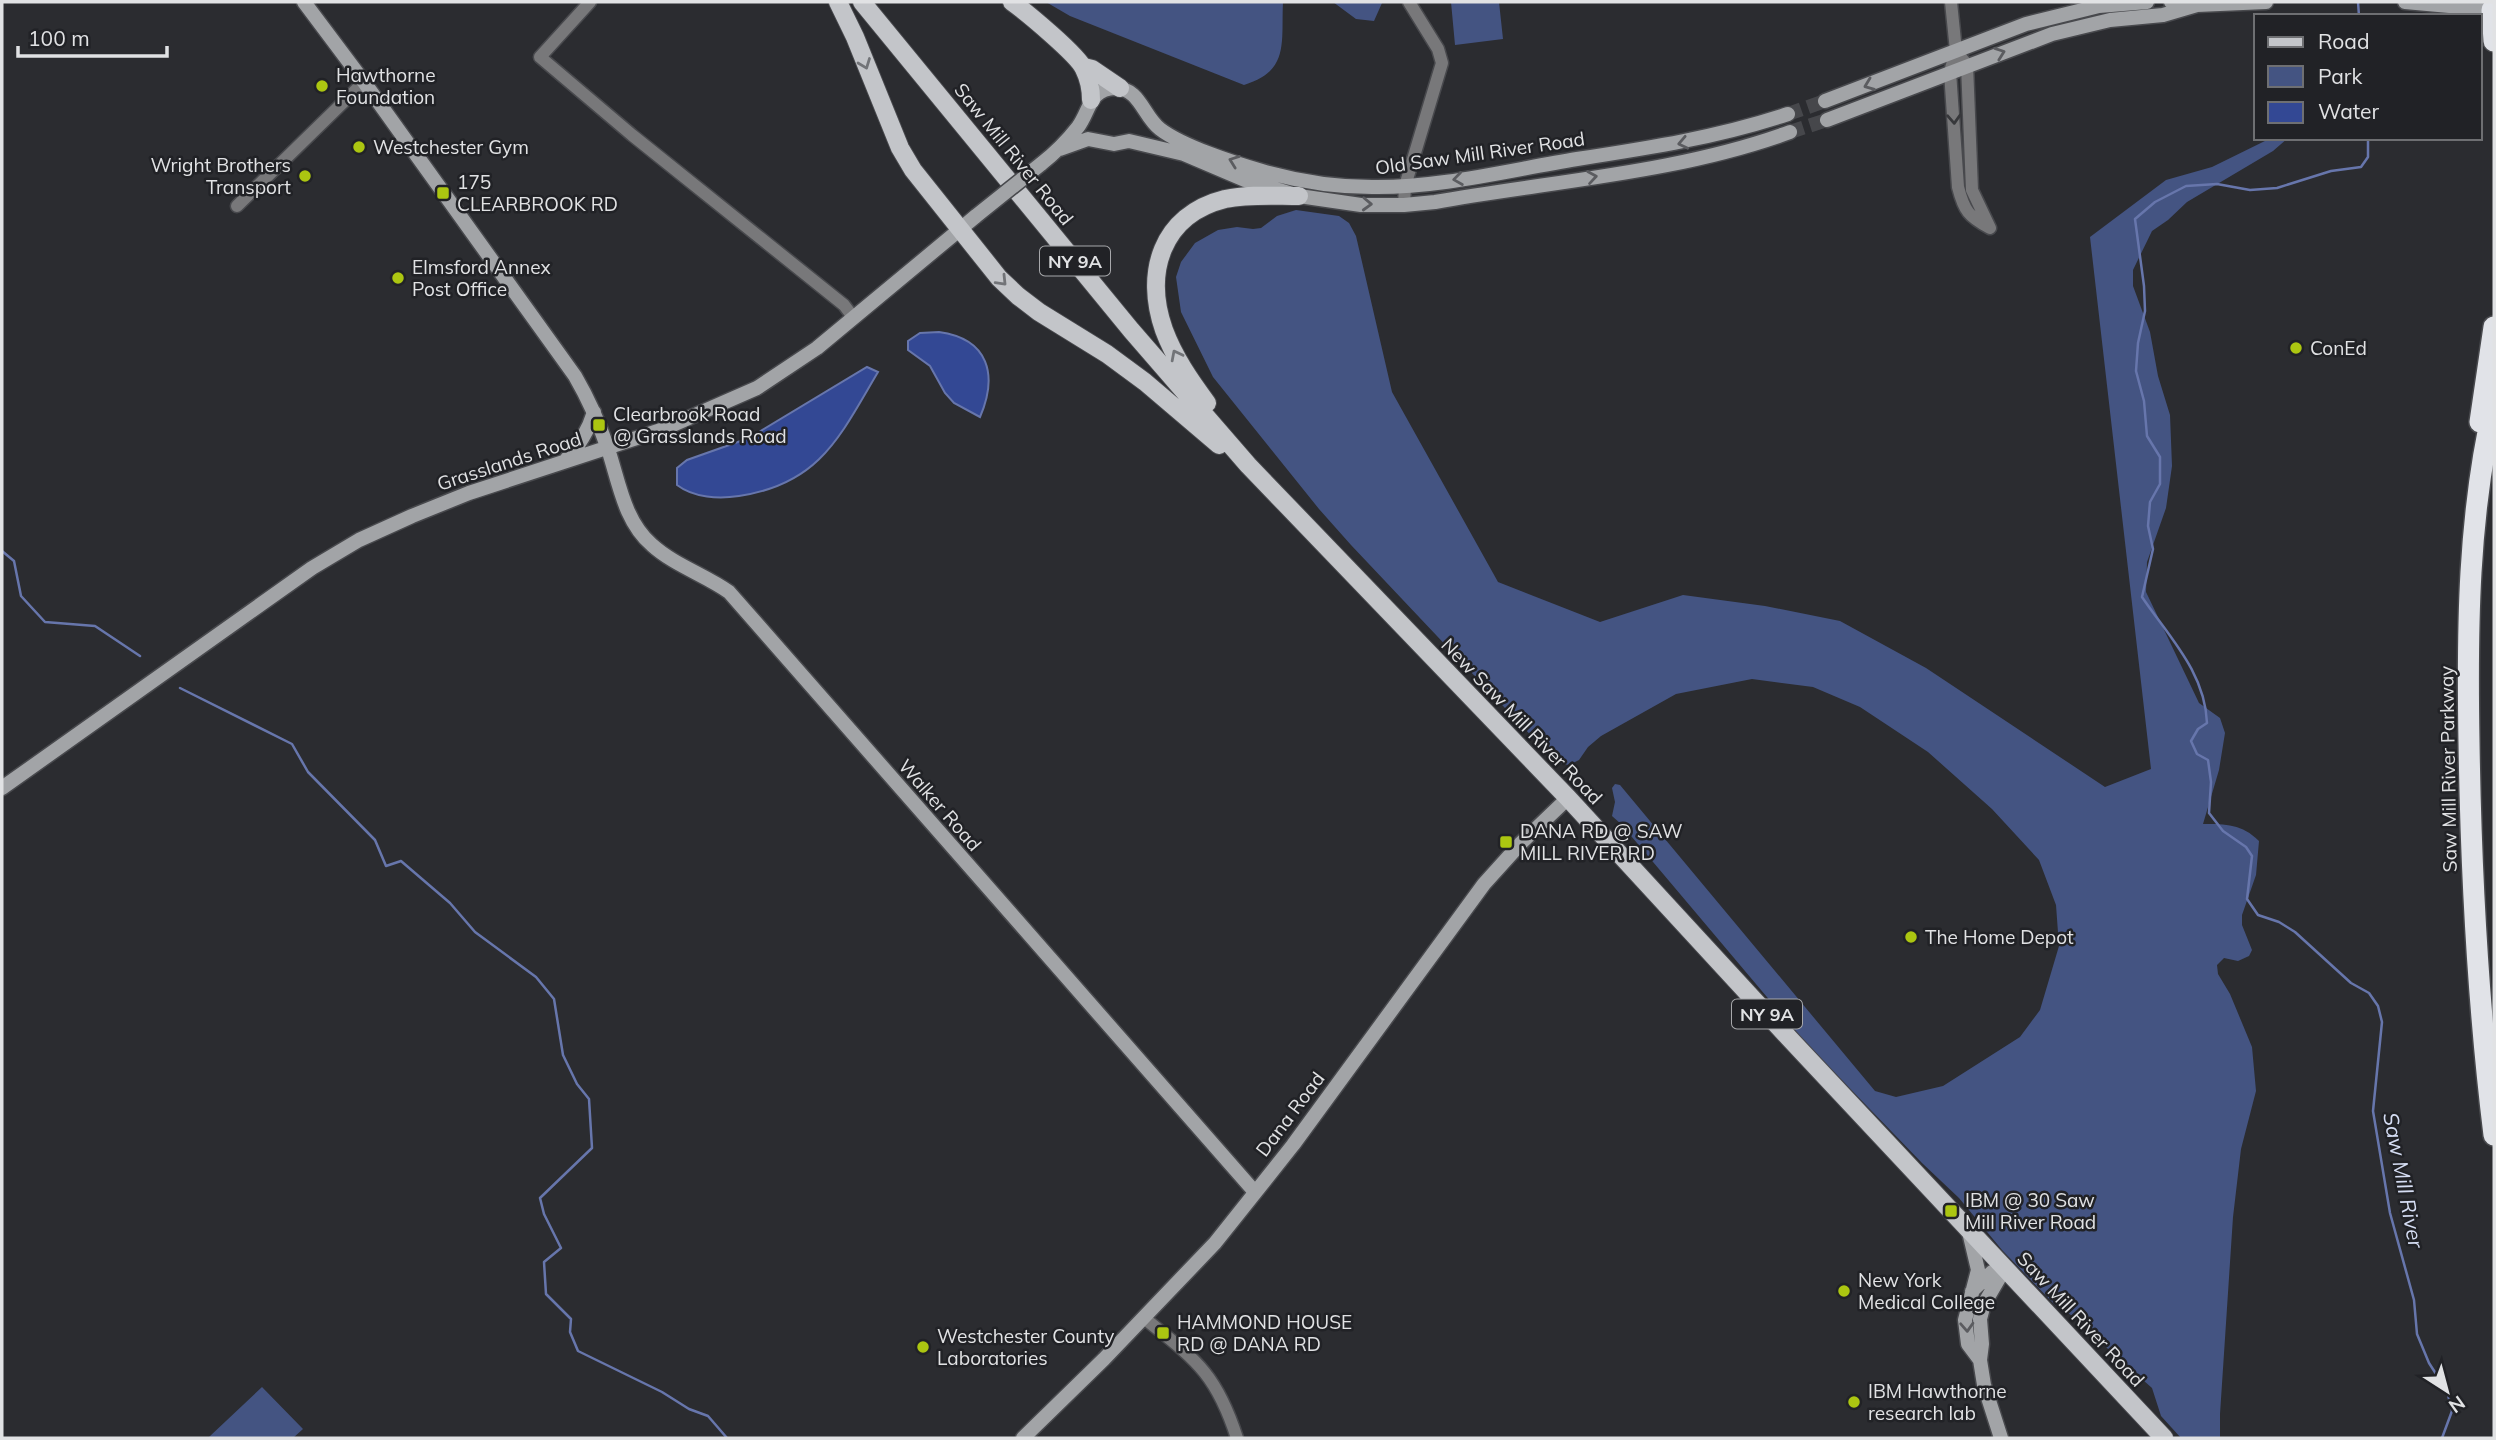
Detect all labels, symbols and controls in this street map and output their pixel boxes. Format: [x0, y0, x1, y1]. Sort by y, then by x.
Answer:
scale bar [18, 14, 166, 58]
legend [2254, 14, 2482, 140]
text: 100 m [28, 25, 90, 51]
text: Road [2318, 28, 2369, 54]
one-way arrow [1994, 47, 2006, 61]
one-way arrow [857, 57, 871, 69]
place label: Hawthorne Foundation [336, 63, 436, 109]
text: Park [2318, 63, 2362, 89]
one-way arrow [1864, 76, 1876, 90]
marker: Hawthorne Foundation [314, 78, 330, 94]
street label: Saw Mill River Road [949, 78, 1079, 230]
text: Water [2318, 98, 2379, 124]
one-way arrow [1946, 113, 1961, 124]
street label: Old Saw Mill River Road [1374, 126, 1586, 180]
one-way arrow [1677, 134, 1689, 149]
place label: Westchester Gym [373, 135, 529, 159]
marker: Westchester Gym [351, 139, 367, 155]
place label: Wright Brothers Transport [151, 153, 291, 199]
one-way arrow [1229, 155, 1241, 169]
marker: Wright Brothers Transport [297, 168, 313, 184]
place label: 175 CLEARBROOK RD [457, 170, 618, 216]
one-way arrow [1586, 170, 1598, 185]
one-way arrow [1452, 171, 1464, 186]
marker: 175 CLEARBROOK RD [435, 185, 451, 201]
one-way arrow [1362, 197, 1373, 212]
road number: NY 9A [1040, 246, 1110, 276]
place label: Elmsford Annex Post Office [412, 255, 551, 301]
marker: Elmsford Annex Post Office [390, 270, 406, 286]
one-way arrow [994, 273, 1007, 286]
place label: ConEd [2310, 336, 2367, 360]
marker: ConEd [2288, 340, 2304, 356]
one-way arrow [1171, 350, 1185, 362]
place label: Clearbrook Road @ Grasslands Road [613, 402, 787, 448]
marker: Clearbrook Road @ Grasslands Road [591, 417, 607, 433]
street label: Grasslands Road [434, 426, 584, 496]
street label: New Saw Mill River Road [1436, 633, 1608, 809]
street label: Saw Mill River Parkway [2434, 665, 2462, 873]
street label: Walker Road [893, 754, 987, 856]
place label: DANA RD @ SAW MILL RIVER RD [1520, 819, 1683, 865]
marker: DANA RD @ SAW MILL RIVER RD [1498, 834, 1514, 850]
place label: The Home Depot [1925, 925, 2074, 949]
marker: The Home Depot [1903, 929, 1919, 945]
road number: NY 9A [1732, 1000, 1802, 1028]
street label: Dana Road [1250, 1067, 1330, 1161]
water label: Saw Mill River [2378, 1110, 2430, 1251]
place label: IBM @ 30 Saw Mill River Road [1965, 1188, 2096, 1234]
marker: IBM @ 30 Saw Mill River Road [1943, 1203, 1959, 1219]
street label: Saw Mill River Road [2012, 1247, 2150, 1391]
place label: New York Medical College [1858, 1268, 1995, 1314]
marker: New York Medical College [1836, 1283, 1852, 1299]
place label: HAMMOND HOUSE RD @ DANA RD [1177, 1310, 1352, 1356]
one-way arrow [1959, 1322, 1974, 1333]
place label: Westchester County Laboratories [937, 1324, 1114, 1370]
marker: HAMMOND HOUSE RD @ DANA RD [1155, 1325, 1171, 1341]
marker: Westchester County Laboratories [915, 1339, 931, 1355]
north arrow [2412, 1356, 2482, 1426]
place label: IBM Hawthorne research lab [1868, 1379, 2007, 1425]
text: N [2444, 1391, 2470, 1419]
marker: IBM Hawthorne research lab [1846, 1394, 1862, 1410]

